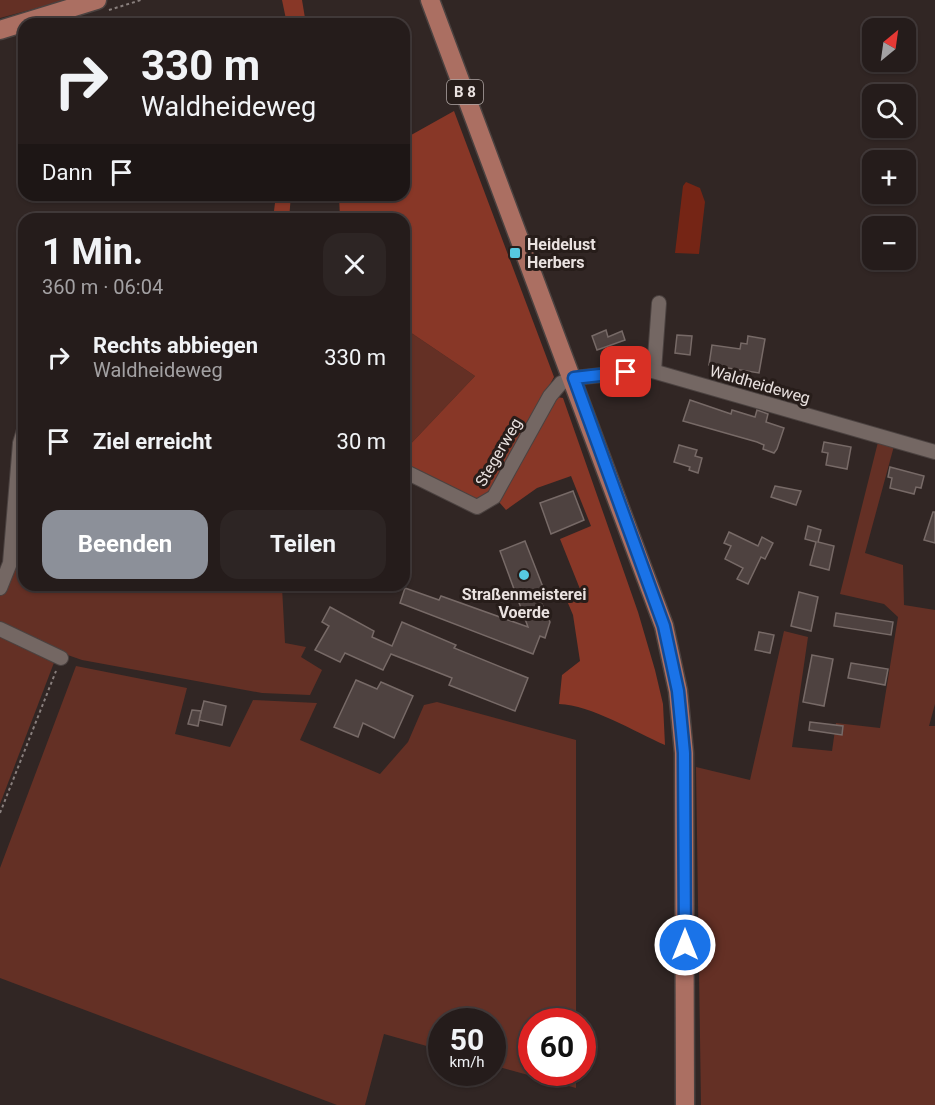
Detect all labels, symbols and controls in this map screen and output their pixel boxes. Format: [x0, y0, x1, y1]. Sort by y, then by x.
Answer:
north arrow [862, 18, 916, 72]
map controls [862, 18, 916, 270]
text: 330 m [141, 41, 260, 90]
icon: right [42, 42, 120, 120]
road number: B 8 [447, 80, 483, 104]
button: search [862, 84, 916, 138]
text: Waldheideweg [141, 91, 316, 123]
button: + [862, 150, 916, 204]
icon: arrive [105, 156, 138, 189]
text: Dann [42, 160, 93, 185]
button: − [862, 216, 916, 270]
text: 1 Min. [42, 231, 143, 273]
button: close [323, 233, 386, 296]
place label: Heidelust Herbers [527, 235, 596, 272]
marker: Heidelust Herbers [508, 246, 522, 260]
text: 360 m · 06:04 [42, 275, 163, 299]
text: Rechts abbiegen [93, 333, 258, 358]
icon: right [42, 341, 75, 374]
text: 330 m [324, 345, 386, 370]
pin [600, 346, 651, 397]
icon: arrive [609, 355, 642, 388]
text: Waldheideweg [93, 358, 223, 382]
street label: Waldheideweg [707, 361, 812, 408]
street label: Stegerweg [471, 415, 526, 490]
icon: arrive [42, 425, 75, 458]
text: Ziel erreicht [93, 429, 212, 454]
text: 30 m [337, 429, 386, 454]
button: Beenden [42, 510, 208, 579]
button: Teilen [220, 510, 386, 579]
marker: Straßenmeisterei Voerde [517, 568, 531, 582]
place label: Straßenmeisterei Voerde [462, 585, 586, 622]
position arrow [653, 913, 717, 977]
speed limit sign: 60 [518, 1008, 596, 1086]
text: 50 [450, 1022, 484, 1057]
text: km/h [449, 1053, 485, 1071]

